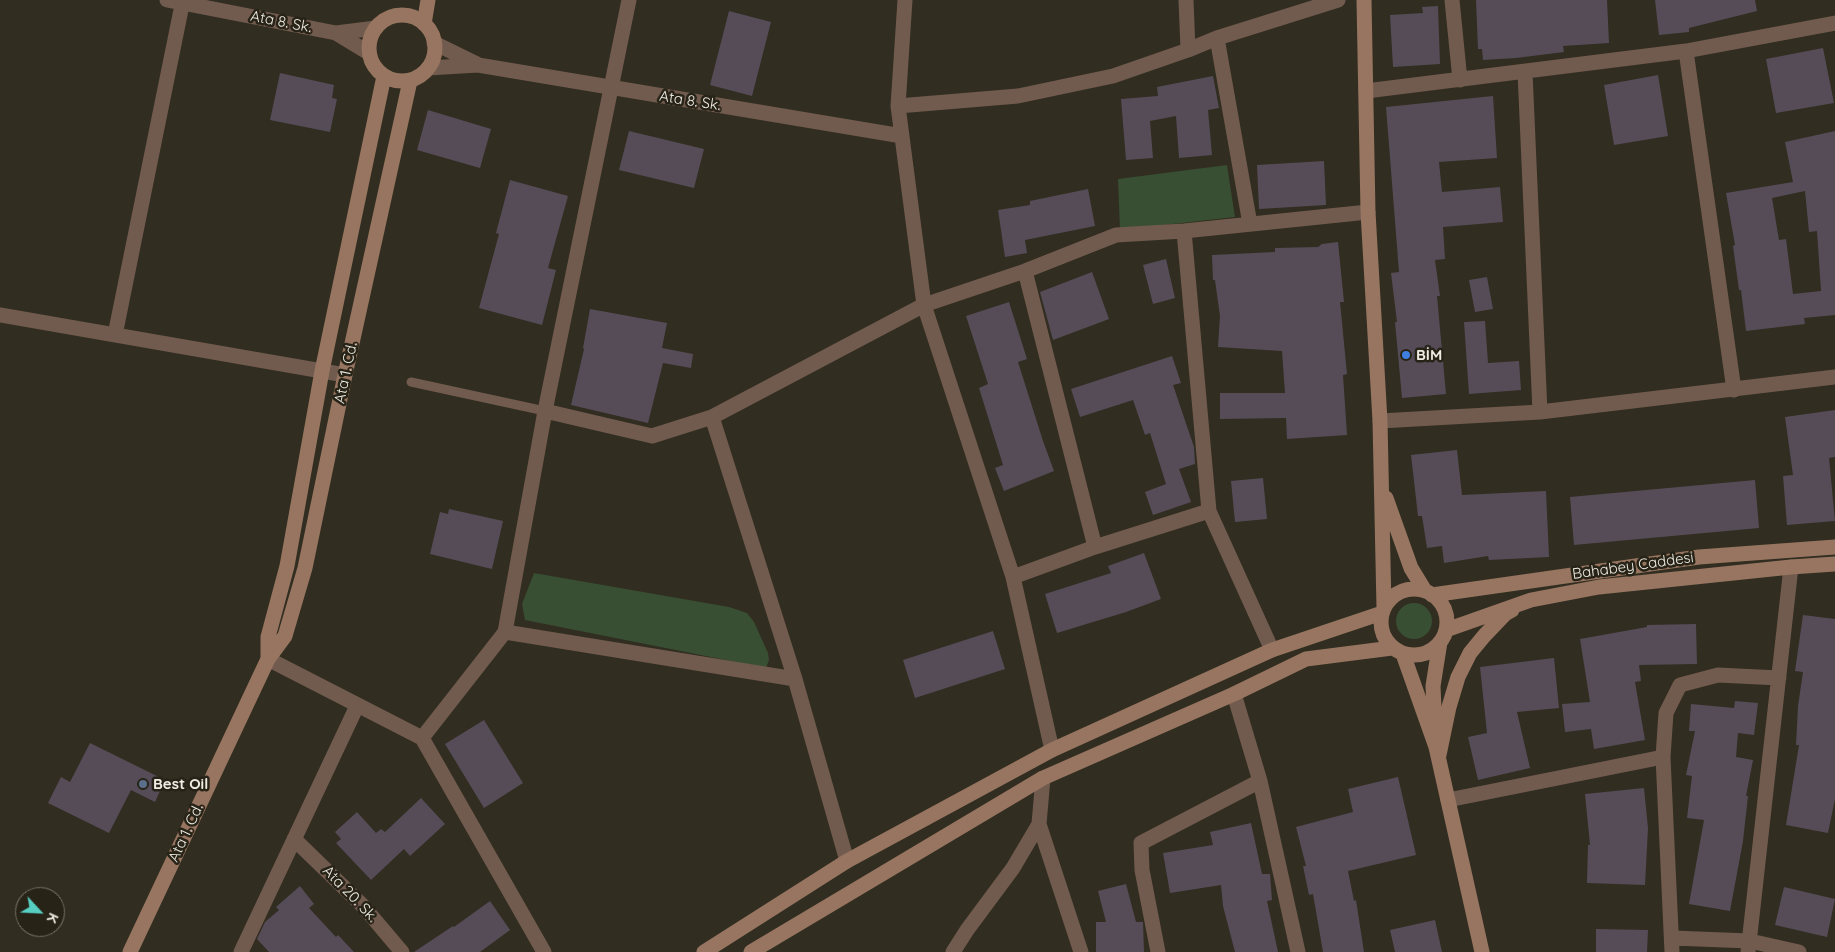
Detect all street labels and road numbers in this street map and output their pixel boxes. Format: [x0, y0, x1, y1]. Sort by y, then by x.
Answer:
street label: Ata 8. Sk. [249, 7, 313, 37]
street label: Ata 8. Sk. [658, 87, 722, 115]
street label: Ata 1. Cd. [331, 341, 361, 405]
street label: Bahabey Caddesi [1571, 549, 1695, 583]
street label: Ata 1. Cd. [165, 801, 207, 865]
street label: Ata 20. Sk. [319, 862, 381, 926]

